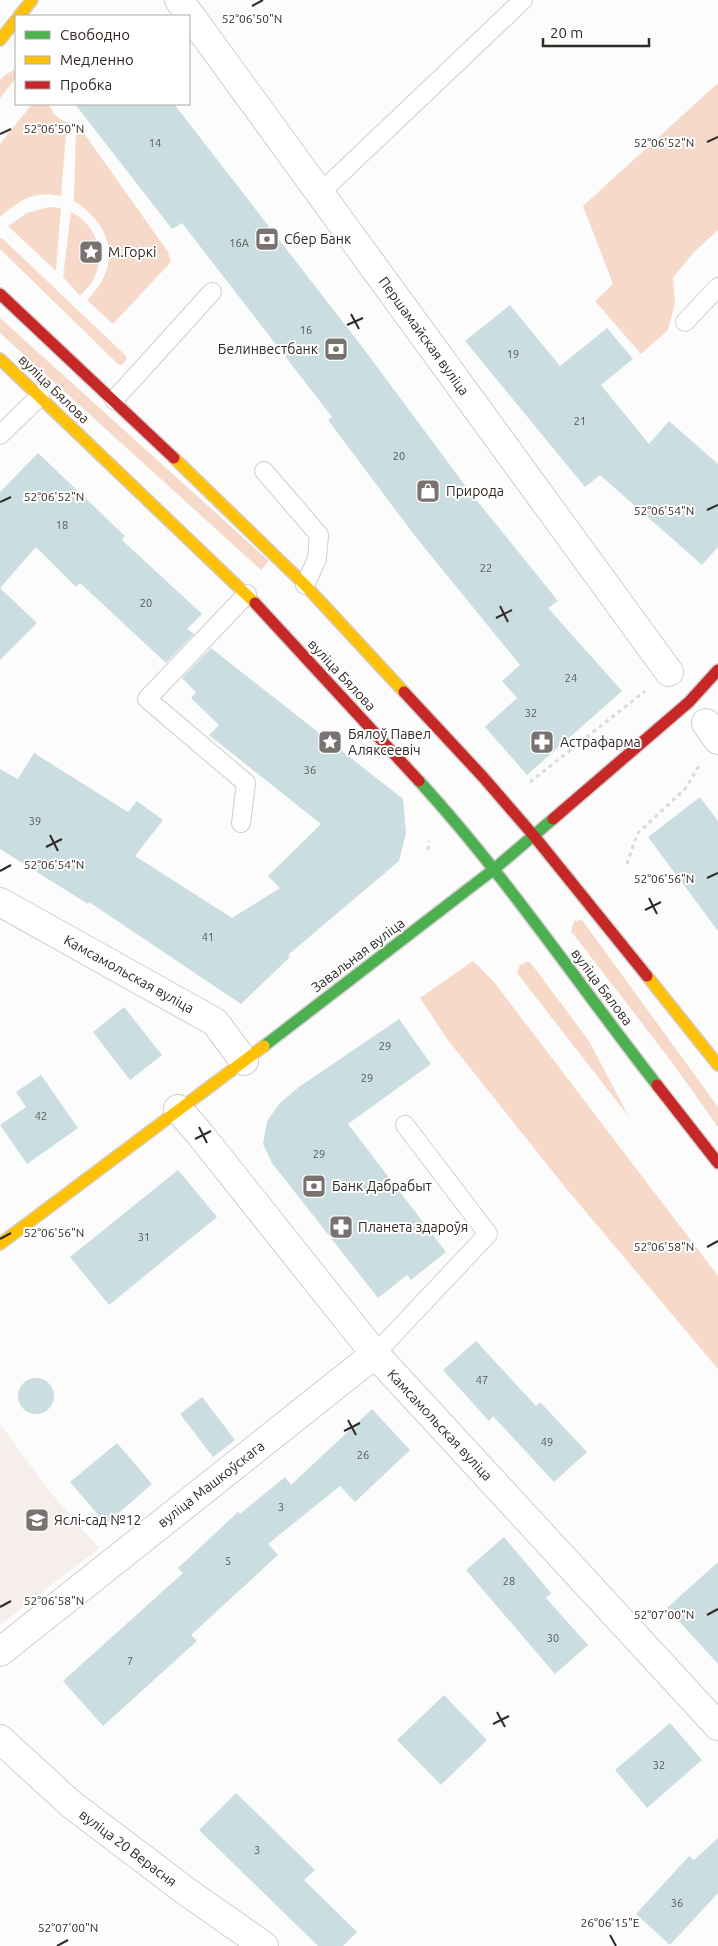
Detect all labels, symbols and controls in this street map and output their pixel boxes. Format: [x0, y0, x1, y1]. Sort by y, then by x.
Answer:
text: 52°06'50"N [222, 12, 282, 25]
legend [15, 15, 190, 105]
scale bar [543, 15, 649, 47]
text: 20 m [550, 24, 583, 41]
text: Свободно [60, 26, 130, 43]
text: Медленно [60, 51, 134, 68]
text: Пробка [60, 76, 112, 93]
text: 52°06'50"N [24, 122, 84, 135]
text: 52°06'52"N [634, 136, 694, 149]
house number: 14 [149, 137, 161, 149]
bank icon: Сбер Банк [254, 226, 280, 252]
place label: Сбер Банк [284, 231, 351, 247]
house number: 16А [229, 237, 250, 249]
place icon: М.Горкі [78, 239, 104, 265]
place label: М.Горкі [108, 244, 156, 260]
street label: Першамайская вуліца [376, 274, 472, 398]
house number: 16 [300, 324, 312, 336]
bank icon: Белинвестбанк [323, 336, 349, 362]
place label: Белинвестбанк [218, 341, 318, 357]
house number: 19 [507, 348, 519, 360]
street label: вуліца Бялова [15, 351, 93, 427]
house number: 21 [574, 415, 586, 427]
house number: 20 [393, 450, 405, 462]
shop icon: Природа [415, 478, 441, 504]
place label: Природа [446, 483, 504, 499]
text: 52°06'52"N [24, 490, 84, 503]
text: 52°06'54"N [634, 504, 694, 517]
house number: 18 [56, 519, 68, 531]
house number: 22 [480, 562, 492, 574]
house number: 20 [140, 597, 152, 609]
street label: вуліца Бялова [305, 636, 379, 714]
house number: 24 [565, 672, 577, 684]
house number: 32 [525, 707, 537, 719]
place label: Бялоў Павел Аляксеевіч [348, 726, 431, 758]
place icon: Бялоў Павел Аляксеевіч [317, 729, 343, 755]
pharmacy icon: Астрафарма [529, 729, 555, 755]
place label: Астрафарма [560, 734, 641, 750]
house number: 36 [304, 764, 316, 776]
house number: 39 [29, 815, 41, 827]
text: 52°06'54"N [24, 858, 84, 871]
text: 52°06'56"N [634, 872, 694, 885]
street label: Завальная вуліца [308, 915, 408, 995]
house number: 41 [202, 931, 214, 943]
street label: Камсамольская вуліца [61, 932, 197, 1016]
street label: вуліца Бялова [568, 946, 636, 1028]
house number: 29 [379, 1040, 391, 1052]
house number: 29 [361, 1072, 373, 1084]
house number: 42 [35, 1110, 47, 1122]
house number: 29 [313, 1148, 325, 1160]
bank icon: Банк Дабрабыт [301, 1173, 327, 1199]
place label: Банк Дабрабыт [332, 1178, 432, 1194]
pharmacy icon: Планета здароўя [328, 1214, 354, 1240]
place label: Планета здароўя [358, 1219, 468, 1235]
text: 52°06'56"N [24, 1226, 84, 1239]
house number: 31 [138, 1231, 150, 1243]
text: 52°06'58"N [634, 1240, 694, 1253]
street label: Камсамольская вуліца [384, 1366, 496, 1484]
house number: 47 [476, 1374, 488, 1386]
house number: 49 [541, 1436, 553, 1448]
street label: вуліца Машкоўскага [155, 1437, 267, 1531]
house number: 26 [357, 1449, 369, 1461]
house number: 3 [278, 1501, 284, 1513]
school or university icon: Яслі-сад №12 [24, 1507, 50, 1533]
place label: Яслі-сад №12 [54, 1512, 141, 1528]
house number: 5 [225, 1555, 231, 1567]
house number: 28 [503, 1575, 515, 1587]
text: 52°06'58"N [24, 1594, 84, 1607]
text: 52°07'00"N [634, 1608, 694, 1621]
house number: 30 [547, 1632, 559, 1644]
house number: 7 [127, 1655, 133, 1667]
house number: 32 [653, 1759, 665, 1771]
street label: вуліца 20 Верасня [76, 1806, 180, 1890]
house number: 3 [254, 1844, 260, 1856]
house number: 36 [671, 1897, 683, 1909]
text: 26°06'15"E [581, 1916, 640, 1929]
text: 52°07'00"N [38, 1921, 98, 1934]

